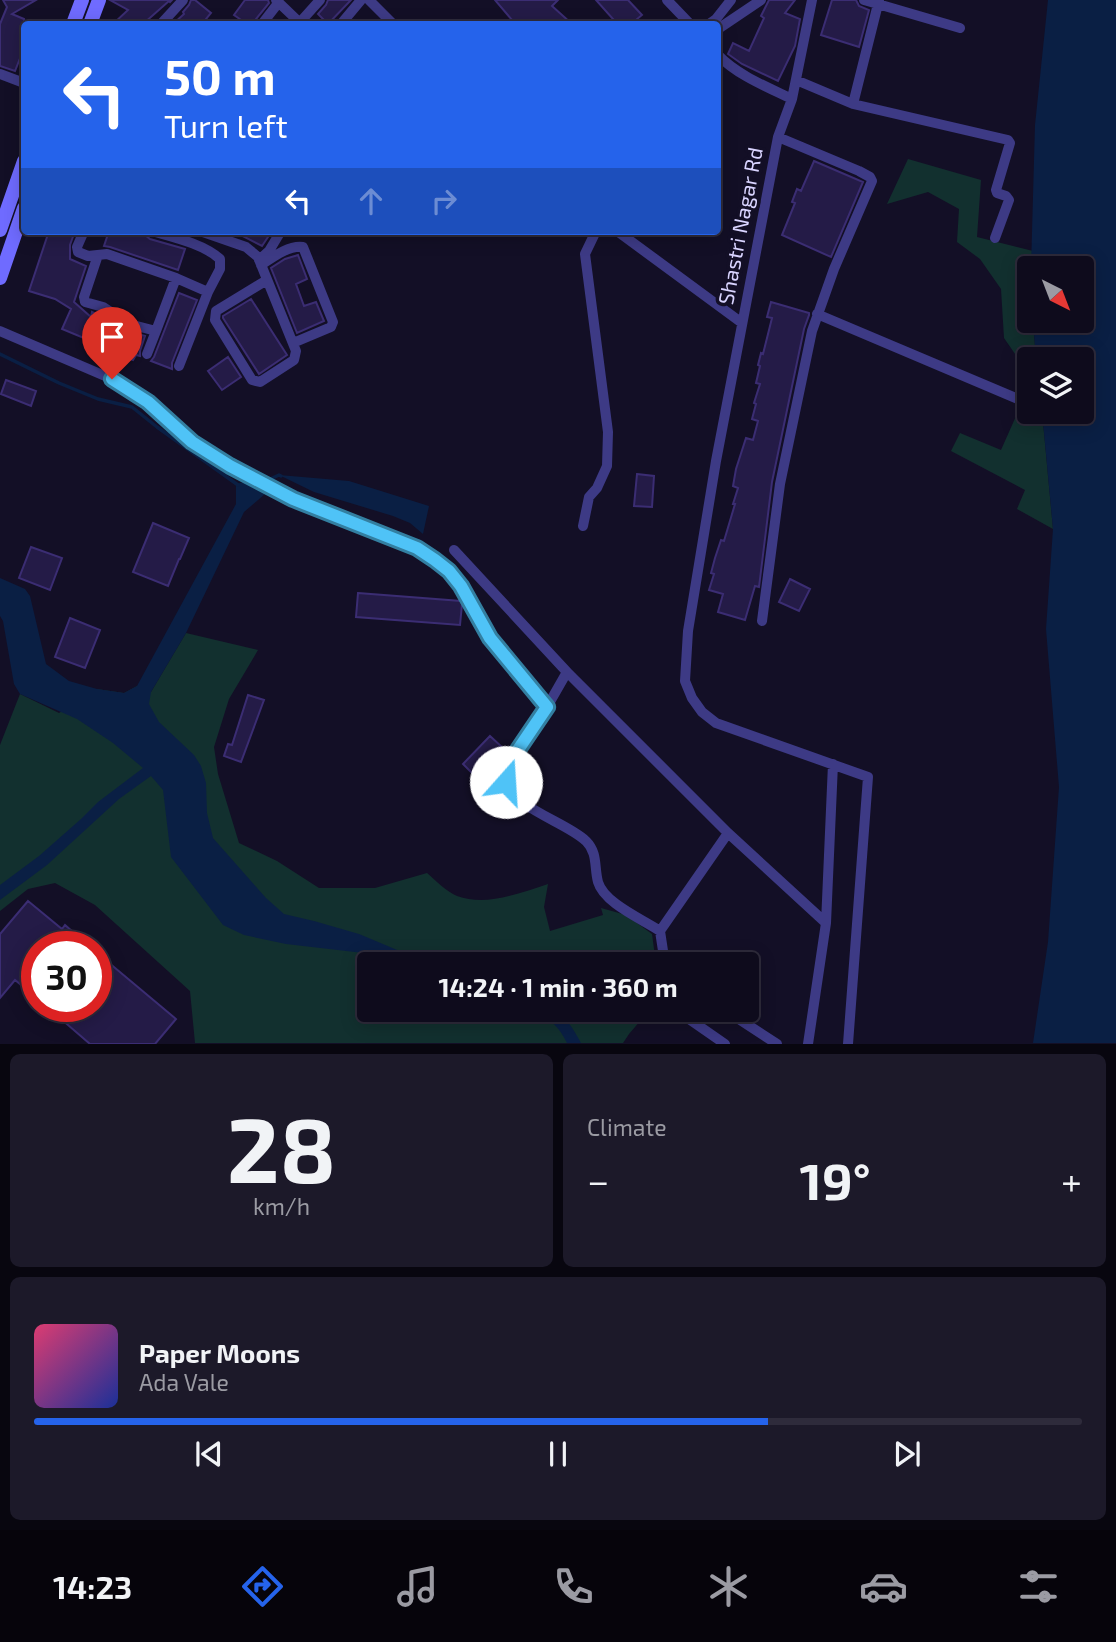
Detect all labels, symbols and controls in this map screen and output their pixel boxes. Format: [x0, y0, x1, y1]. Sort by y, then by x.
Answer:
text: 50 m [164, 46, 276, 105]
icon: left [49, 49, 140, 140]
text: Turn left [164, 106, 288, 144]
street label: Shastri Nagar Rd [712, 145, 767, 306]
icon: left [279, 182, 317, 220]
icon: ahead [352, 182, 390, 220]
icon: right [425, 182, 463, 220]
north arrow [1017, 256, 1094, 332]
map controls [1017, 256, 1094, 424]
pin [82, 307, 142, 379]
icon: arrive [93, 318, 131, 356]
button: layers [1017, 347, 1094, 424]
position arrow [469, 745, 543, 819]
speed limit sign: 30 [21, 931, 112, 1022]
text: 14:24 · 1 min · 360 m [438, 971, 678, 1002]
text: 28 [227, 1092, 336, 1201]
text: Climate [587, 1113, 667, 1141]
text: 19° [800, 1148, 871, 1210]
text: − [587, 1157, 609, 1203]
text: + [1061, 1157, 1082, 1203]
text: km/h [253, 1192, 310, 1220]
text: Paper Moons [139, 1337, 300, 1368]
text: Ada Vale [139, 1368, 229, 1396]
icon: previous [190, 1435, 228, 1473]
icon: pause [539, 1435, 577, 1473]
icon: next [888, 1435, 926, 1473]
icon: directions [238, 1562, 287, 1611]
icon: music [393, 1562, 442, 1611]
icon: phone [549, 1562, 598, 1611]
icon: climate [704, 1562, 753, 1611]
icon: car [859, 1562, 908, 1611]
icon: filters [1014, 1562, 1063, 1611]
text: 14:23 [53, 1567, 132, 1605]

